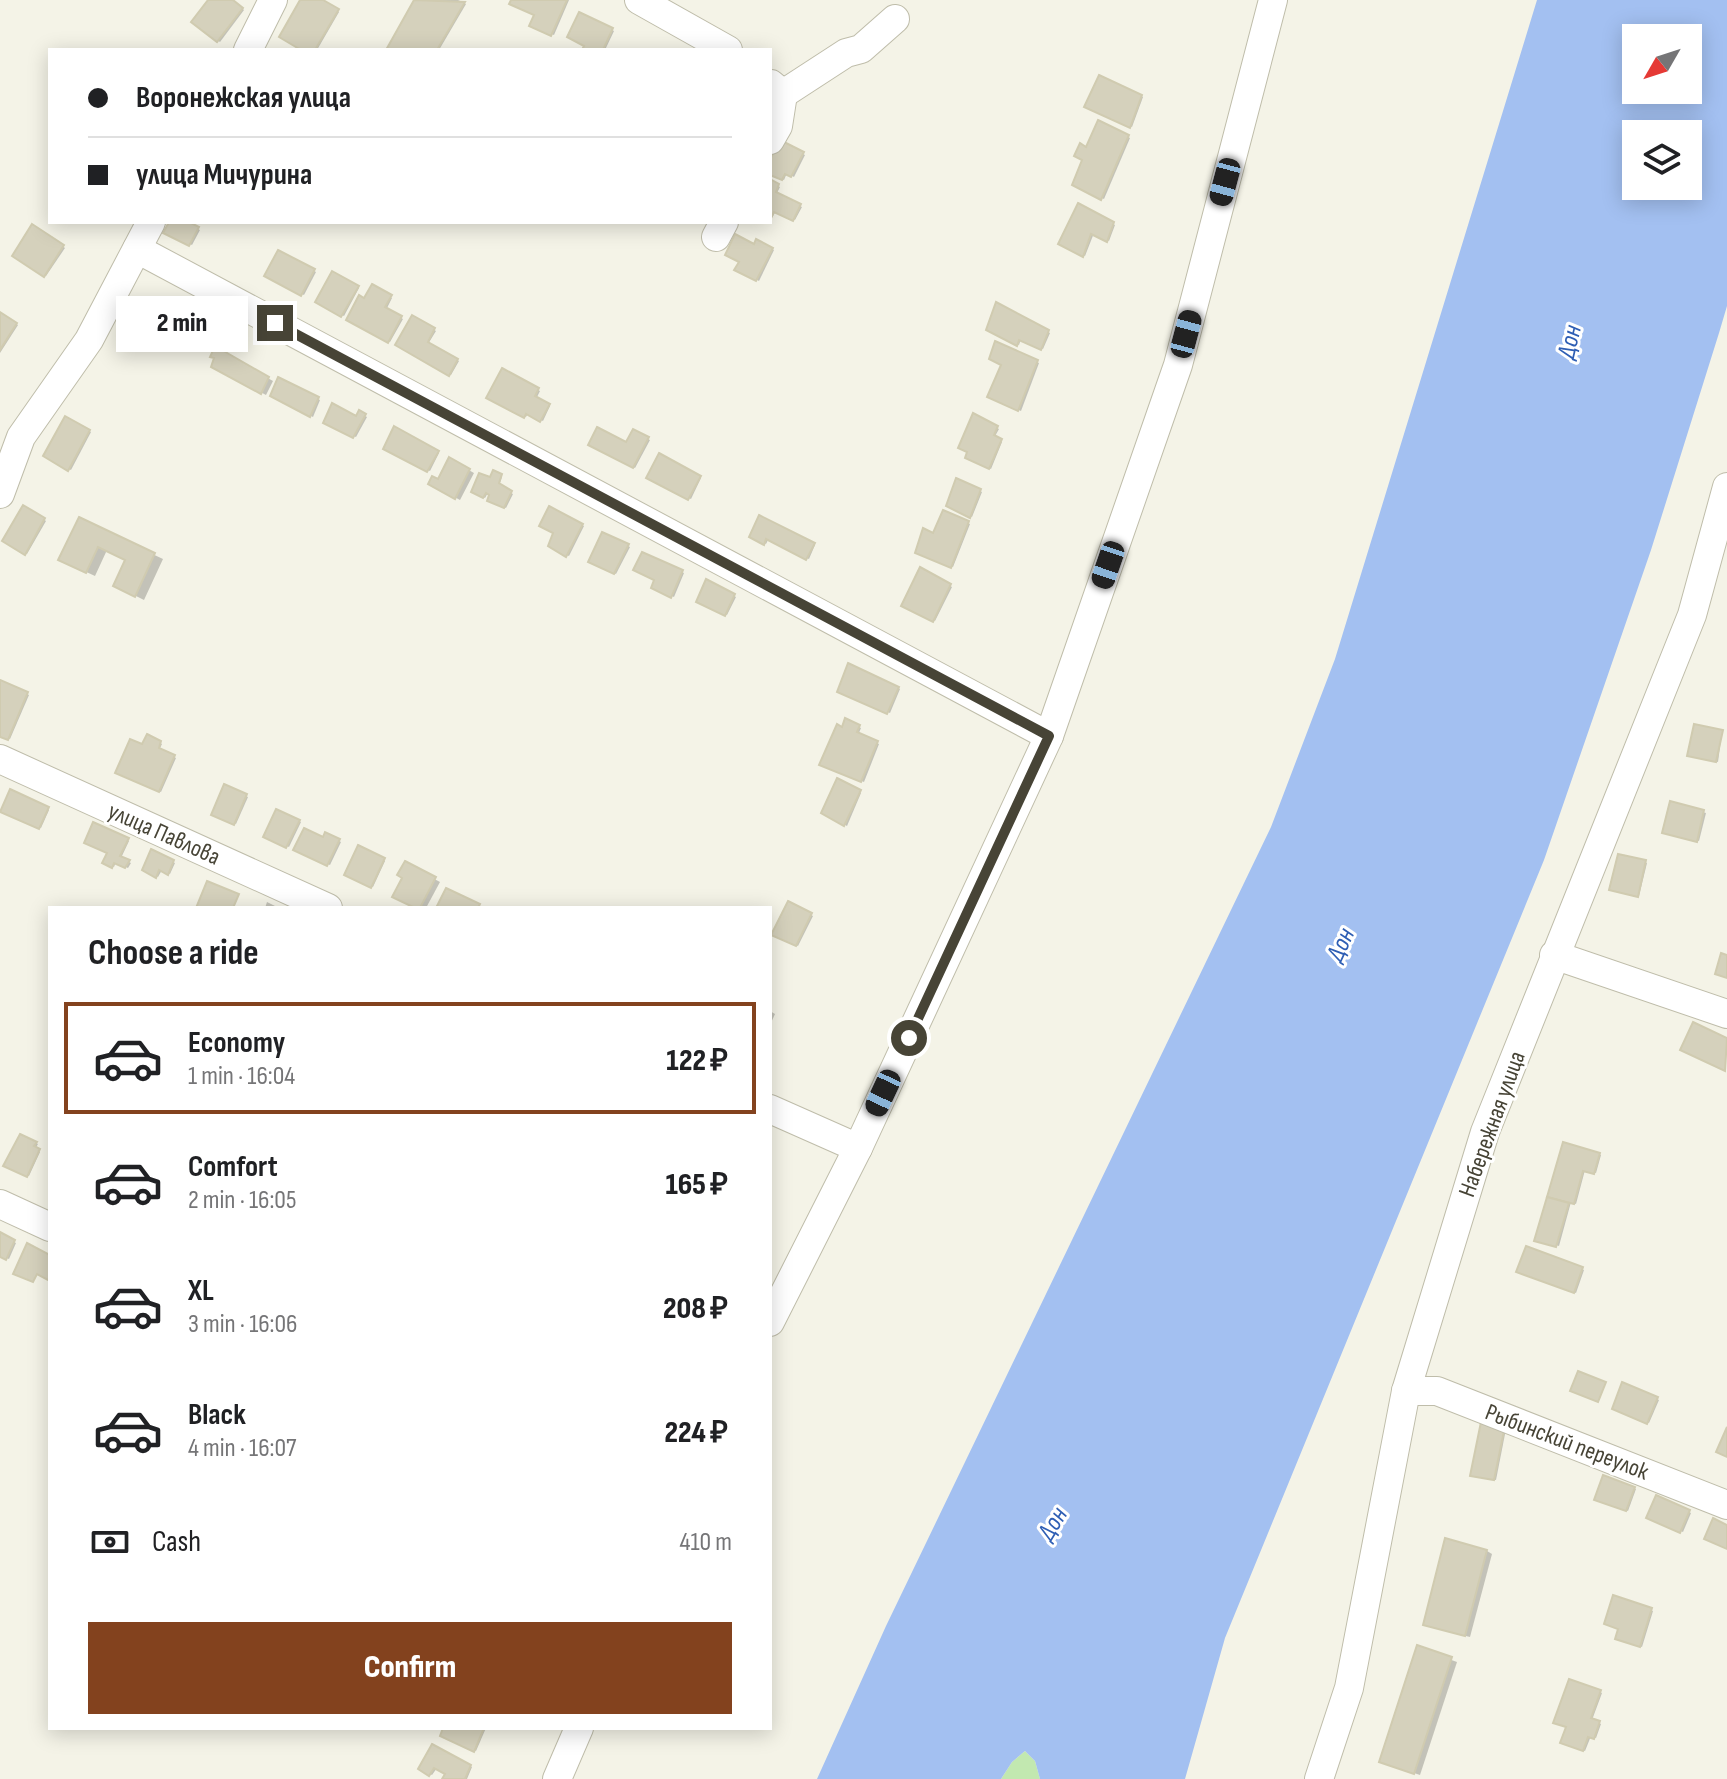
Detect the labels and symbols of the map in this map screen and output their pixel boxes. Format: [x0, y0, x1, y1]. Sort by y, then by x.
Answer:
north arrow [1622, 24, 1702, 104]
car [1207, 156, 1243, 208]
callout: 2 min [115, 295, 247, 351]
route end [257, 305, 293, 341]
car [1168, 308, 1204, 360]
water label: Дон [1551, 322, 1589, 364]
car [1089, 538, 1127, 592]
street label: улица Павлова [103, 796, 225, 872]
water label: Дон [1319, 923, 1362, 969]
route start [891, 1020, 927, 1056]
street label: Набережная улица [1452, 1047, 1532, 1201]
car [862, 1066, 904, 1120]
street label: Рыбинский переулок [1481, 1398, 1654, 1487]
water label: Дон [1030, 1501, 1075, 1548]

